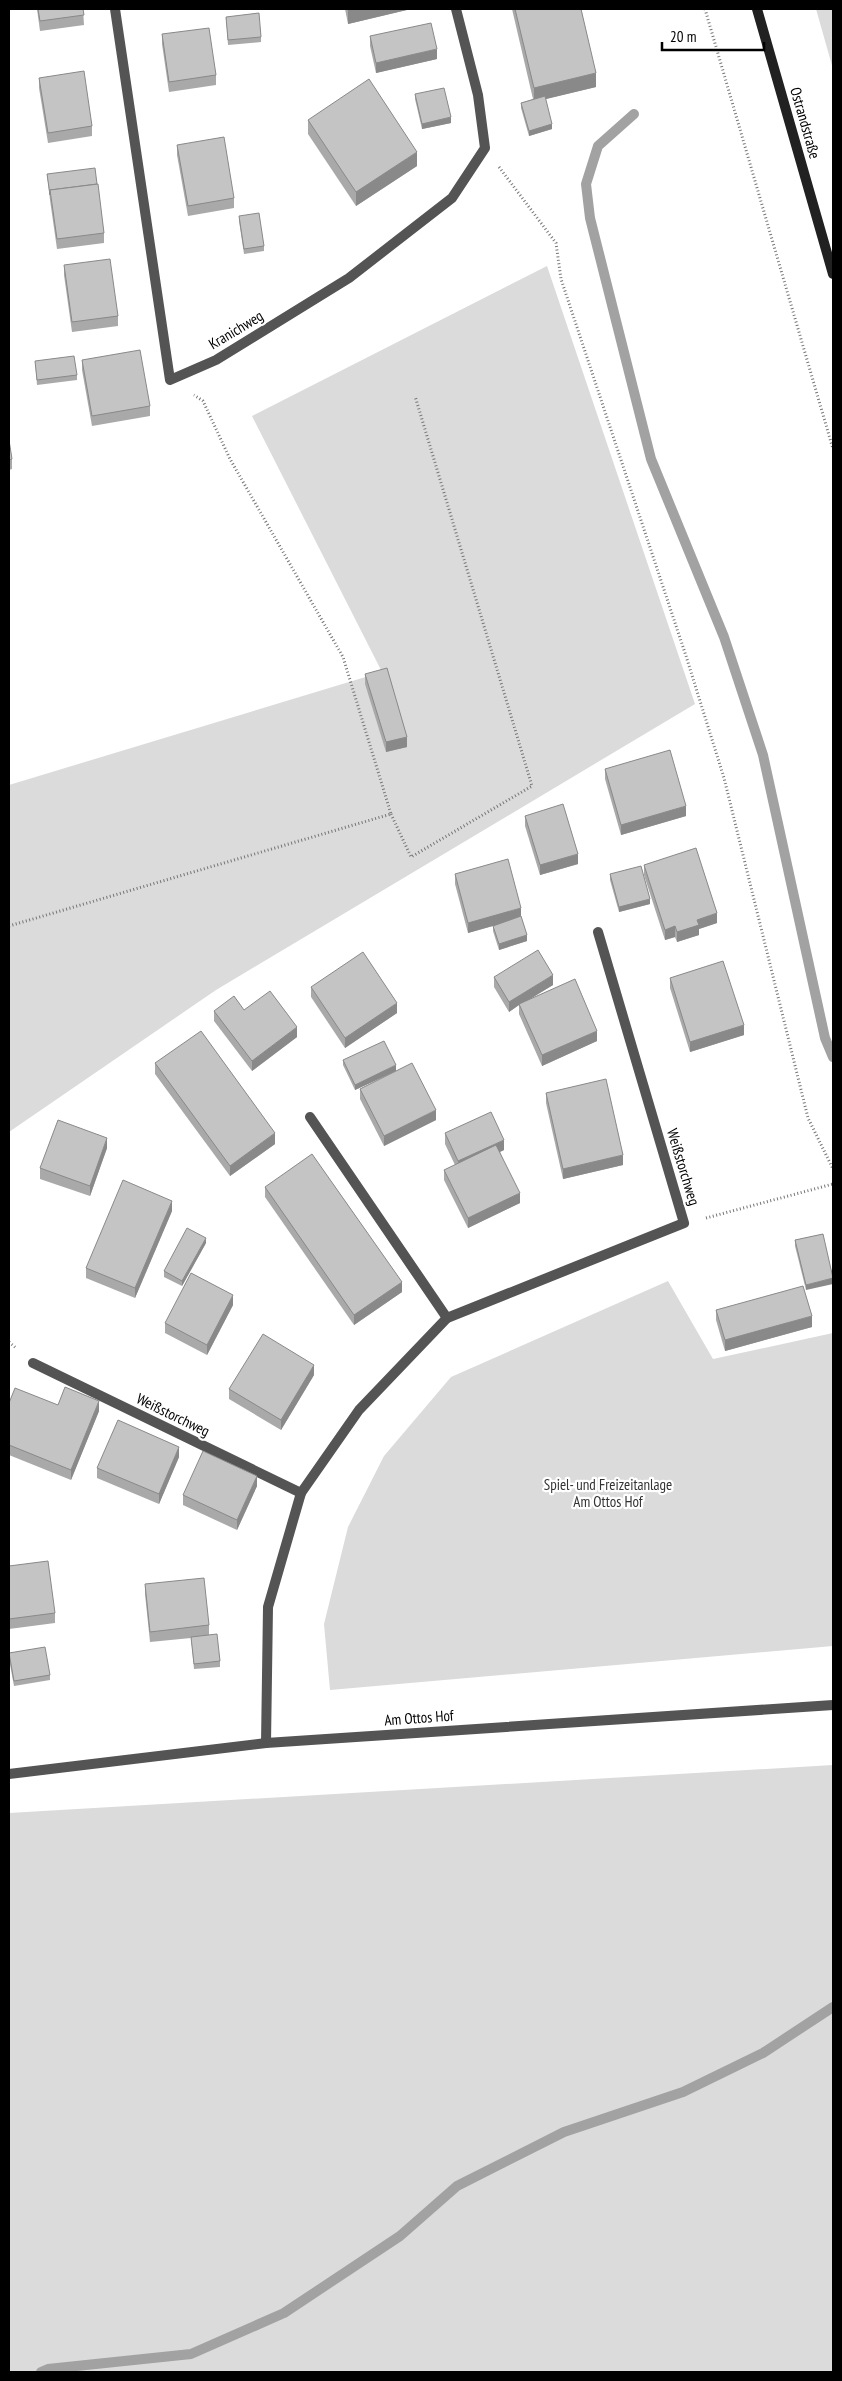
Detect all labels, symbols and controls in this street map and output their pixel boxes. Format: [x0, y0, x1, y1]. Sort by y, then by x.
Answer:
scale bar [662, 20, 764, 52]
text: 20 m [670, 27, 696, 46]
street label: Ostrandstraße [786, 85, 825, 161]
street label: Kranichweg [205, 306, 266, 353]
street label: Weißstorchweg [663, 1126, 704, 1207]
street label: Weißstorchweg [133, 1389, 213, 1440]
park label: Spiel- und Freizeitanlage Am Ottos Hof [544, 1475, 672, 1511]
street label: Am Ottos Hof [384, 1706, 455, 1729]

